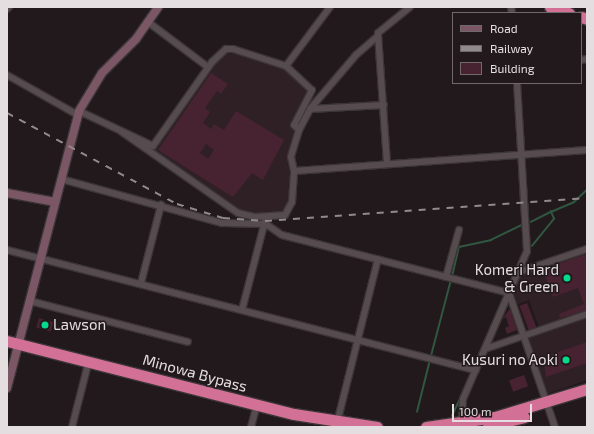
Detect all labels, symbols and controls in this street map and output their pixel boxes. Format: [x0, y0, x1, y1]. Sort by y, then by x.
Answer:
legend [452, 12, 582, 84]
text: Road [490, 21, 518, 35]
text: Railway [490, 41, 533, 55]
text: Building [490, 61, 534, 75]
place label: Komeri Hard & Green [475, 260, 559, 295]
marker: Komeri Hard & Green [562, 273, 572, 283]
place label: Lawson [53, 316, 106, 334]
marker: Lawson [40, 320, 50, 330]
street label: Minowa Bypass [141, 350, 249, 396]
place label: Kusuri no Aoki [462, 351, 558, 369]
marker: Kusuri no Aoki [561, 355, 571, 365]
scale bar [454, 396, 534, 422]
text: 100 m [459, 404, 491, 418]

